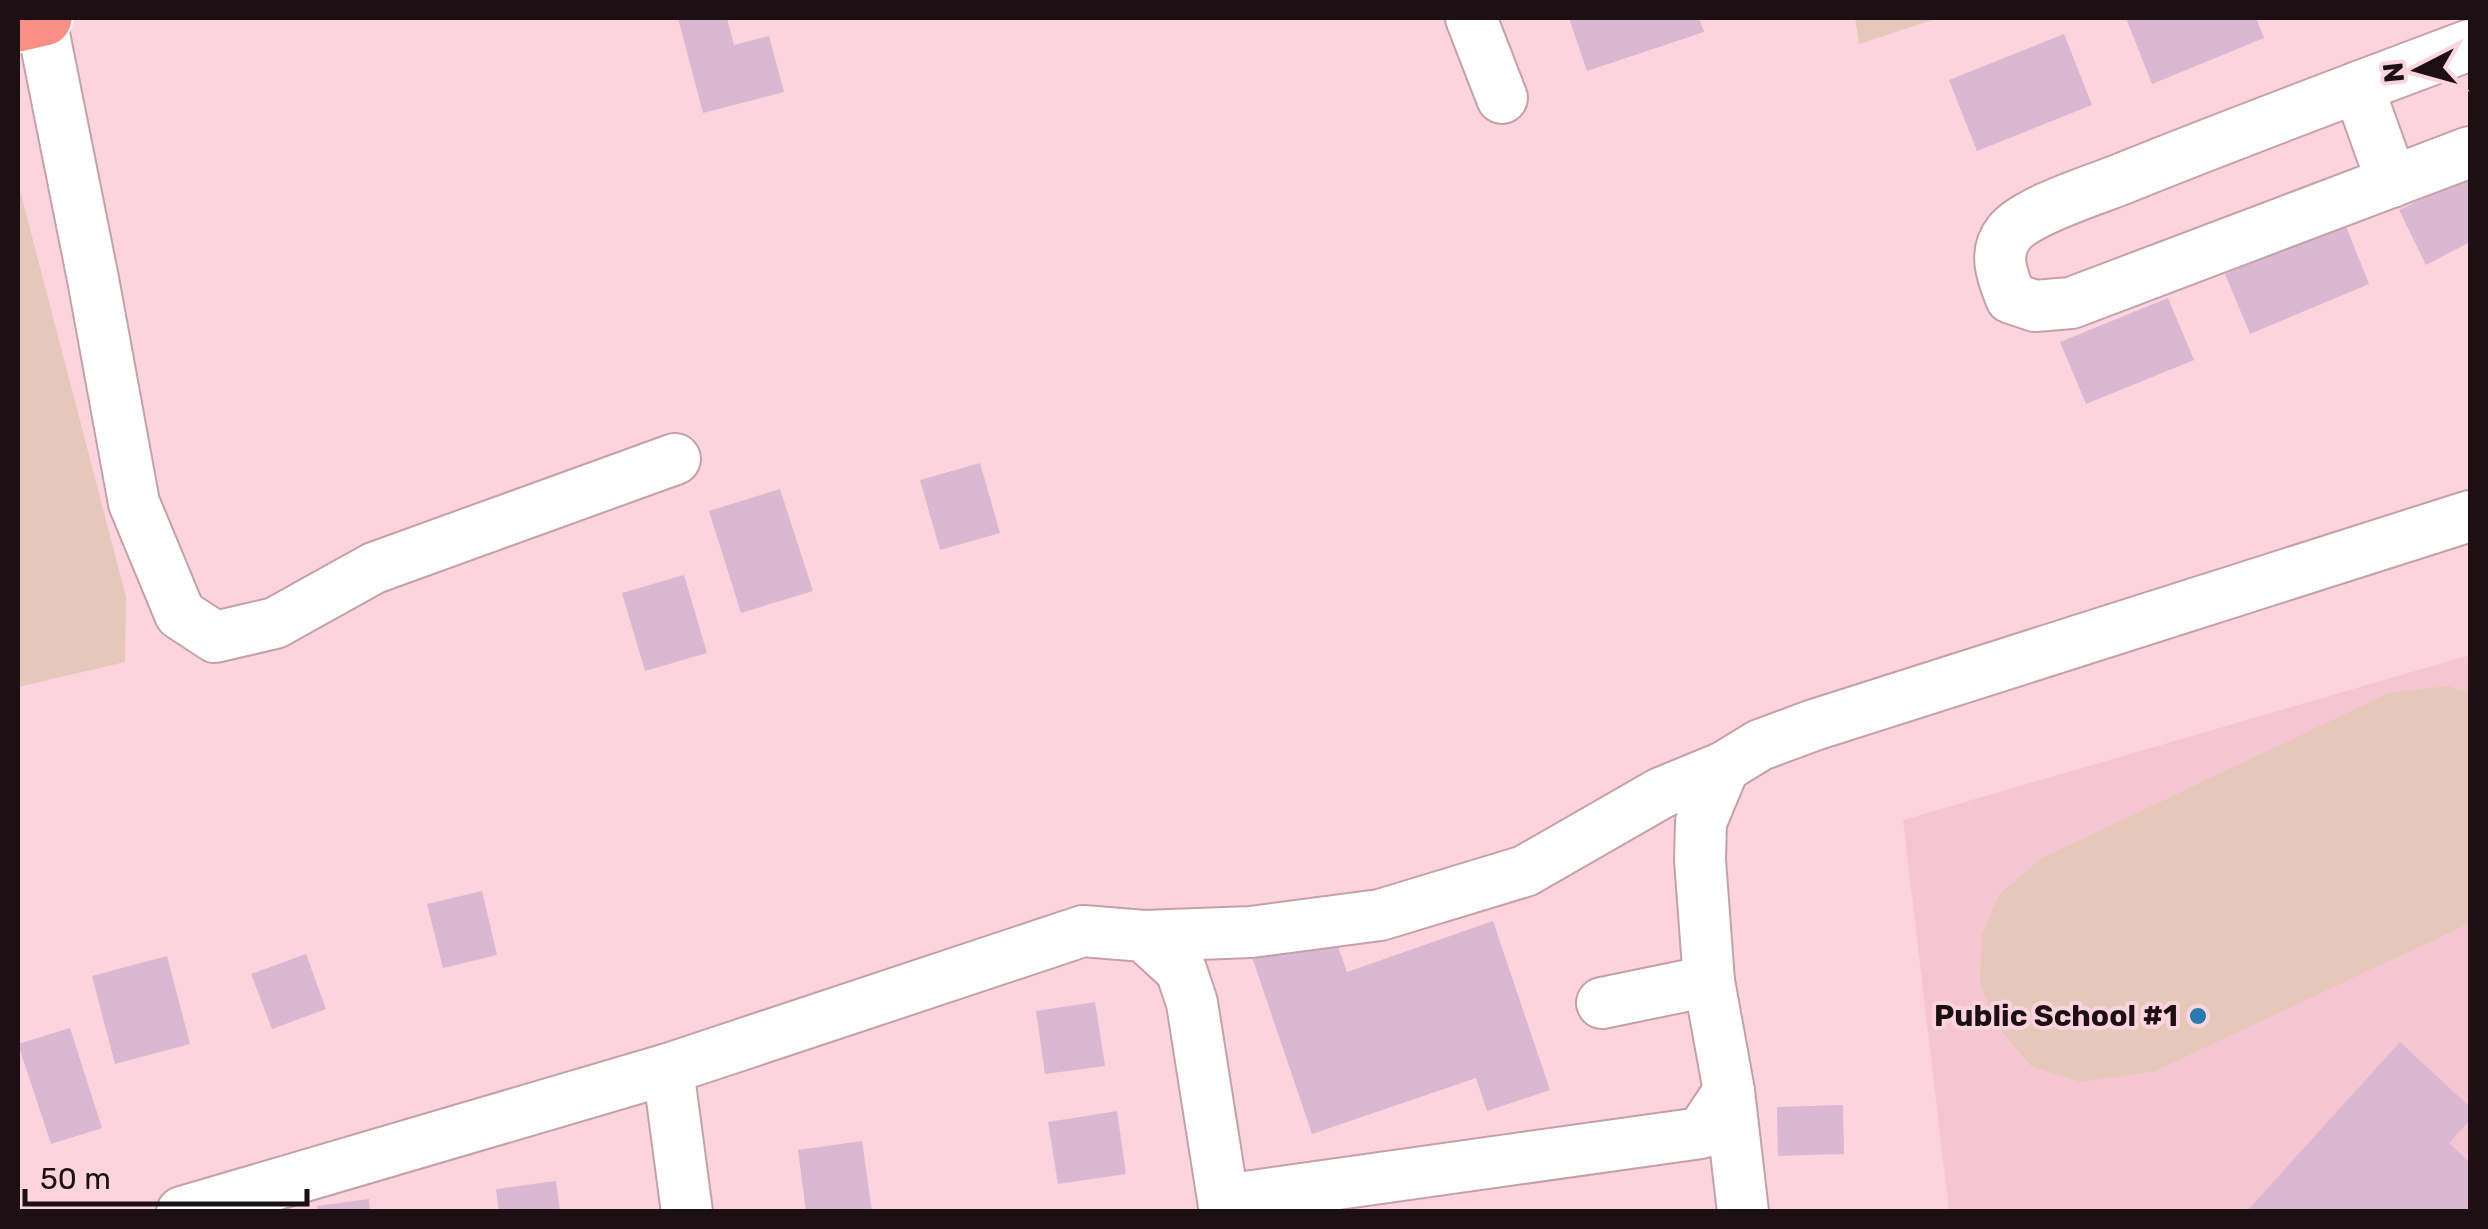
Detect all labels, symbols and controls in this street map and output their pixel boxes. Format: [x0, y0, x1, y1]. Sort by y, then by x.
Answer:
north arrow [2368, 20, 2468, 120]
text: N [2376, 61, 2411, 84]
place label: Public School #1 [1934, 998, 2178, 1034]
marker: Public School #1 [2187, 1005, 2209, 1027]
scale bar [25, 1144, 308, 1206]
text: 50 m [40, 1161, 111, 1197]

